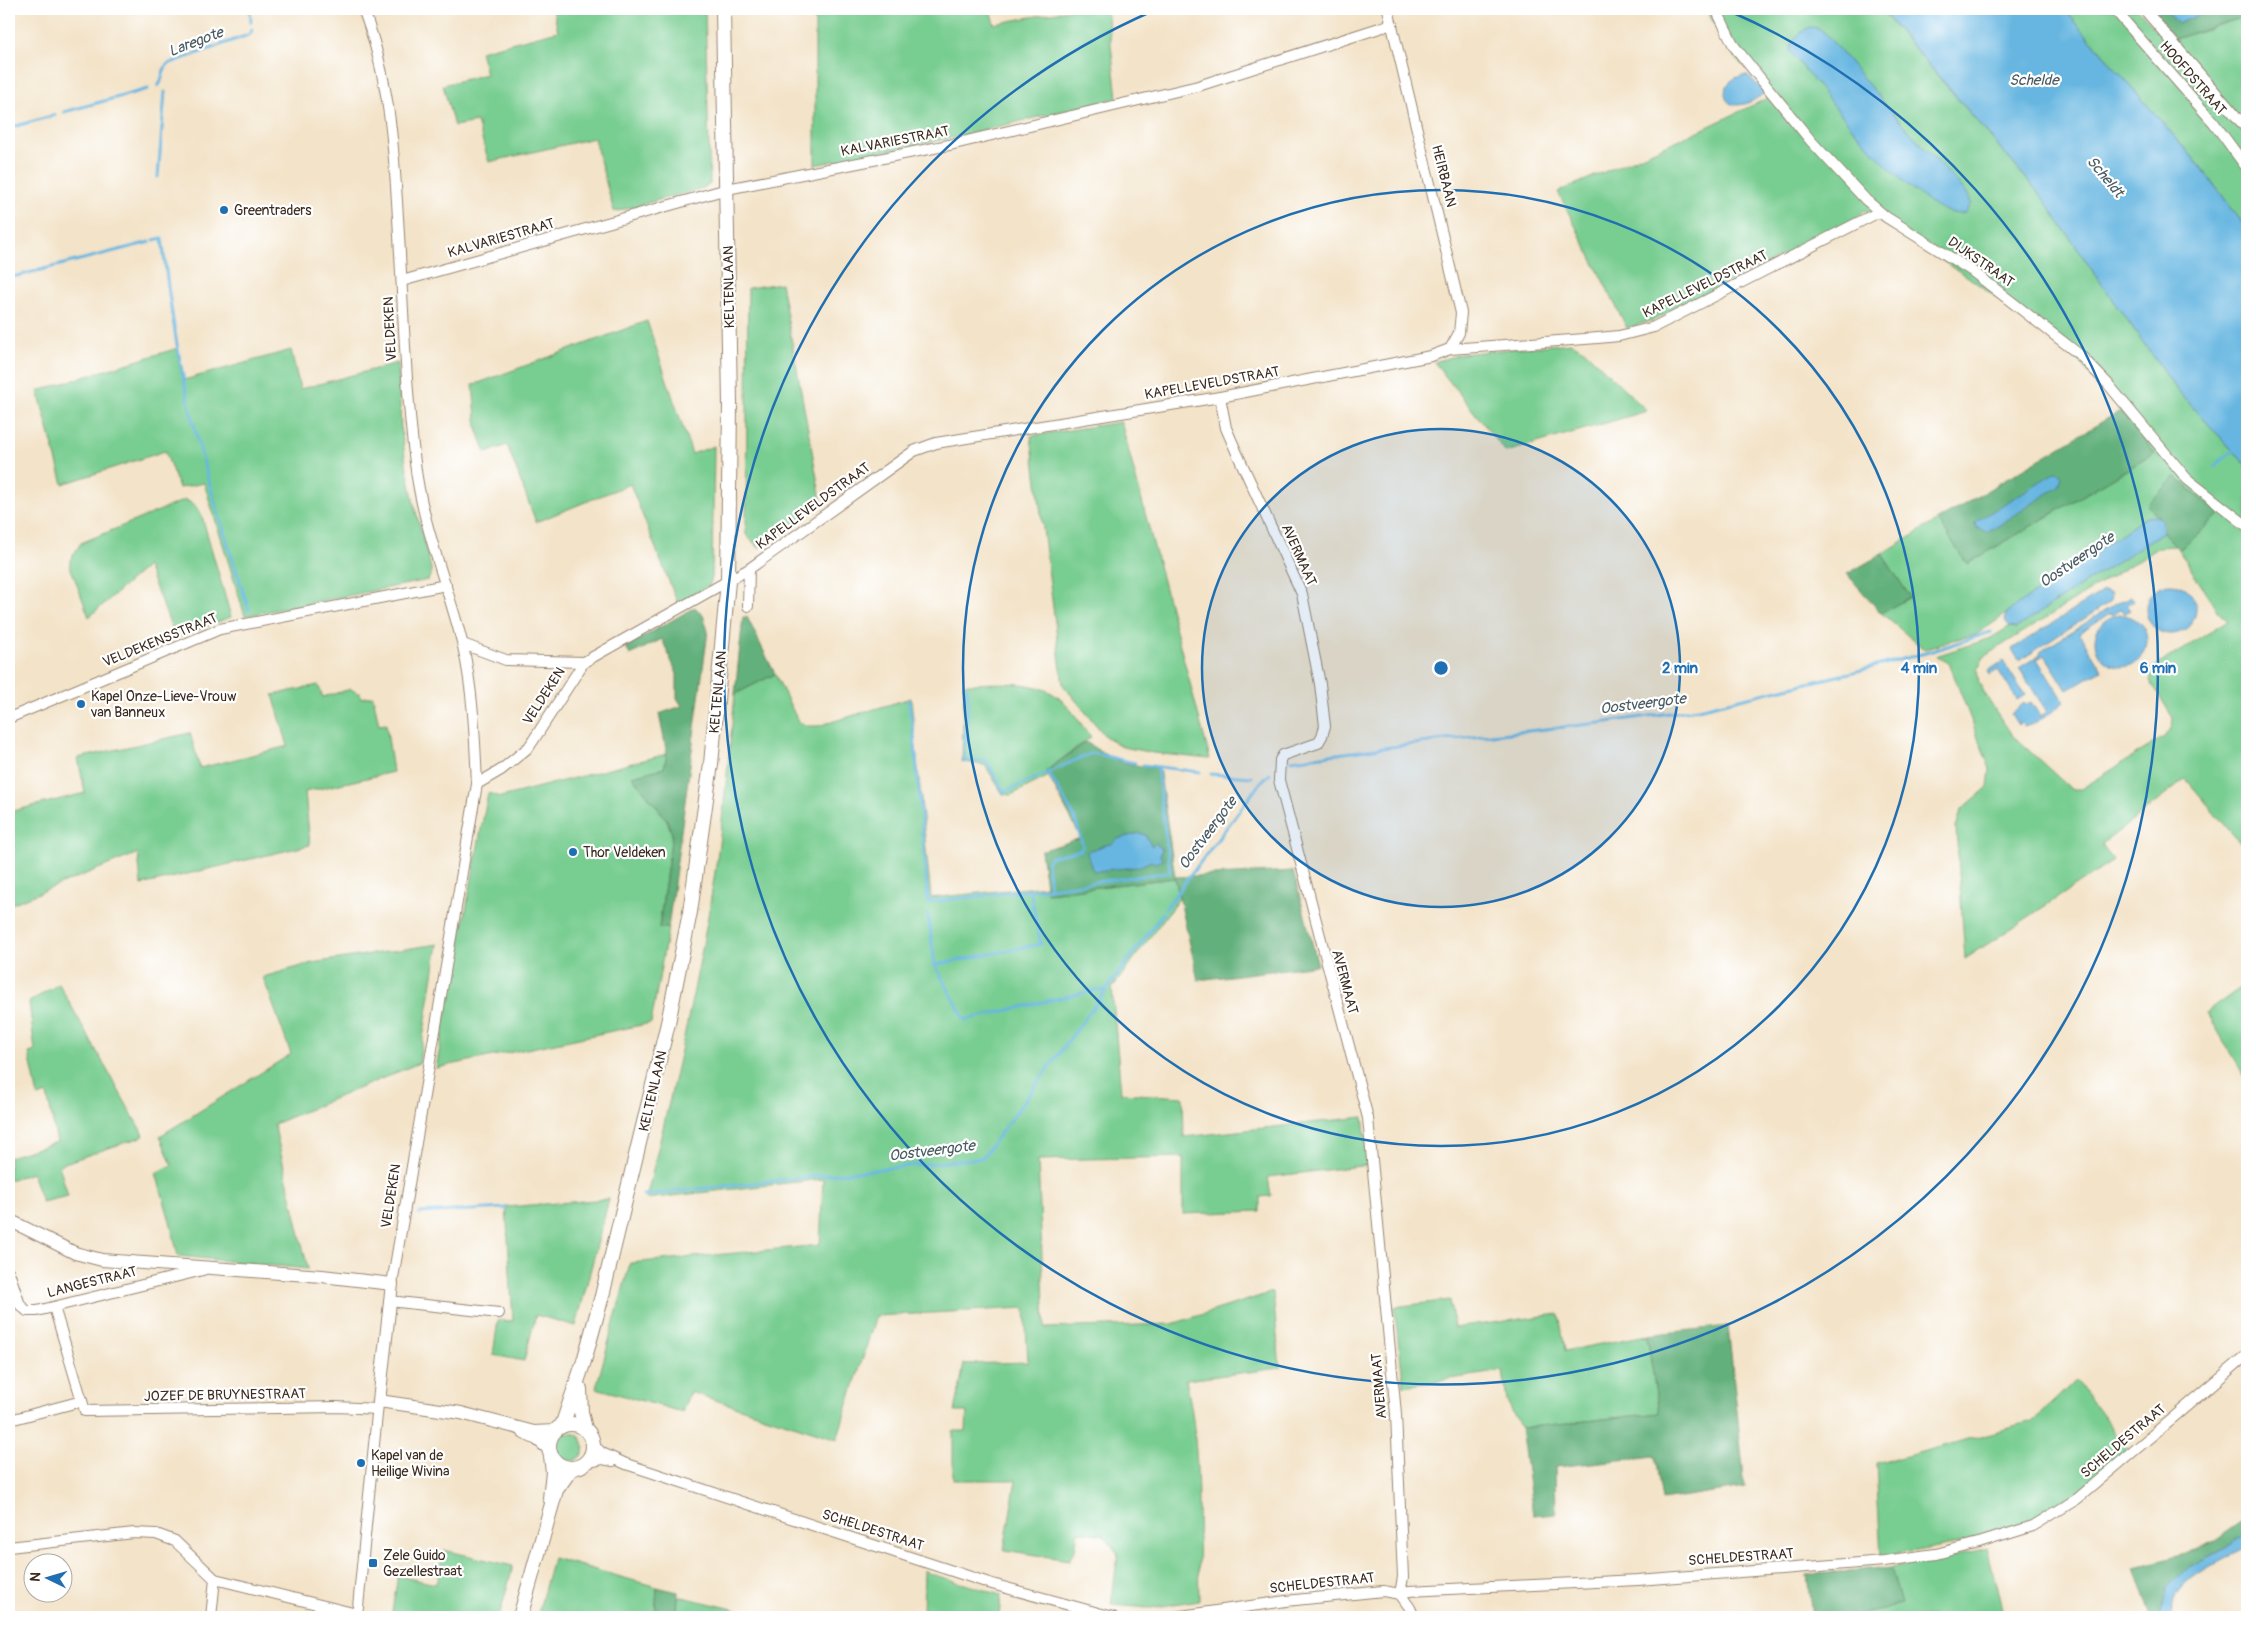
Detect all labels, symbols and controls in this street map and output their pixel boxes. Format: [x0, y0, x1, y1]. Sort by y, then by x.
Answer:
water label: Laregote [166, 22, 227, 61]
street label: HOOFDSTRAAT [2156, 37, 2230, 119]
water label: Schelde [2009, 71, 2060, 90]
street label: KALVARIESTRAAT [839, 122, 951, 160]
street label: HEIRBAAN [1428, 143, 1460, 209]
water label: Scheldt [2082, 153, 2129, 203]
place label: Greentraders [234, 202, 312, 219]
marker: Greentraders [218, 204, 230, 216]
street label: KALVARIESTRAAT [446, 215, 556, 261]
street label: DIJKSTRAAT [1945, 233, 2017, 291]
street label: KELTENLAAN [720, 245, 738, 329]
street label: KAPELLEVELDSTRAAT [1640, 246, 1770, 322]
street label: VELDEKEN [380, 296, 400, 362]
street label: KAPELLEVELDSTRAAT [1143, 363, 1281, 403]
street label: KAPELLEVELDSTRAAT [753, 459, 874, 553]
street label: AVERMAAT [1278, 521, 1320, 589]
water label: Oostveergote [2036, 527, 2119, 592]
street label: VELDEKENSSTRAAT [100, 609, 220, 671]
street label: KELTENLAAN [706, 650, 730, 734]
centre of rings [1432, 659, 1450, 677]
text: 2 min [1662, 659, 1698, 678]
text: 4 min [1901, 659, 1938, 678]
text: 6 min [2140, 659, 2177, 678]
street label: VELDEKEN [519, 664, 569, 728]
place label: Kapel Onze-Lieve-Vrouw van Banneux [90, 688, 237, 721]
water label: Oostveergote [1599, 689, 1689, 719]
marker: Kapel Onze-Lieve-Vrouw van Banneux [75, 698, 87, 710]
water label: Oostveergote [1174, 792, 1243, 873]
place label: Thor Veldeken [583, 844, 666, 861]
marker: Thor Veldeken [567, 846, 579, 858]
street label: AVERMAAT [1328, 948, 1362, 1016]
street label: KELTENLAAN [635, 1049, 671, 1133]
water label: Oostveergote [888, 1136, 978, 1166]
street label: VELDEKEN [378, 1163, 404, 1229]
street label: LANGESTRAAT [45, 1263, 139, 1301]
street label: AVERMAAT [1368, 1352, 1390, 1420]
street label: JOZEF DE BRUYNESTRAAT [144, 1385, 306, 1405]
street label: SCHELDESTRAAT [2077, 1400, 2169, 1482]
place label: Kapel van de Heilige Wivina [371, 1447, 449, 1480]
marker: Kapel van de Heilige Wivina [355, 1457, 367, 1469]
street label: SCHELDESTRAAT [820, 1506, 926, 1554]
street label: SCHELDESTRAAT [1688, 1545, 1795, 1569]
place label: Zele Guido Gezellestraat [383, 1547, 462, 1580]
north arrow [22, 1554, 72, 1604]
marker: Zele Guido Gezellestraat [367, 1557, 379, 1569]
street label: SCHELDESTRAAT [1269, 1569, 1376, 1597]
text: N [27, 1571, 44, 1582]

